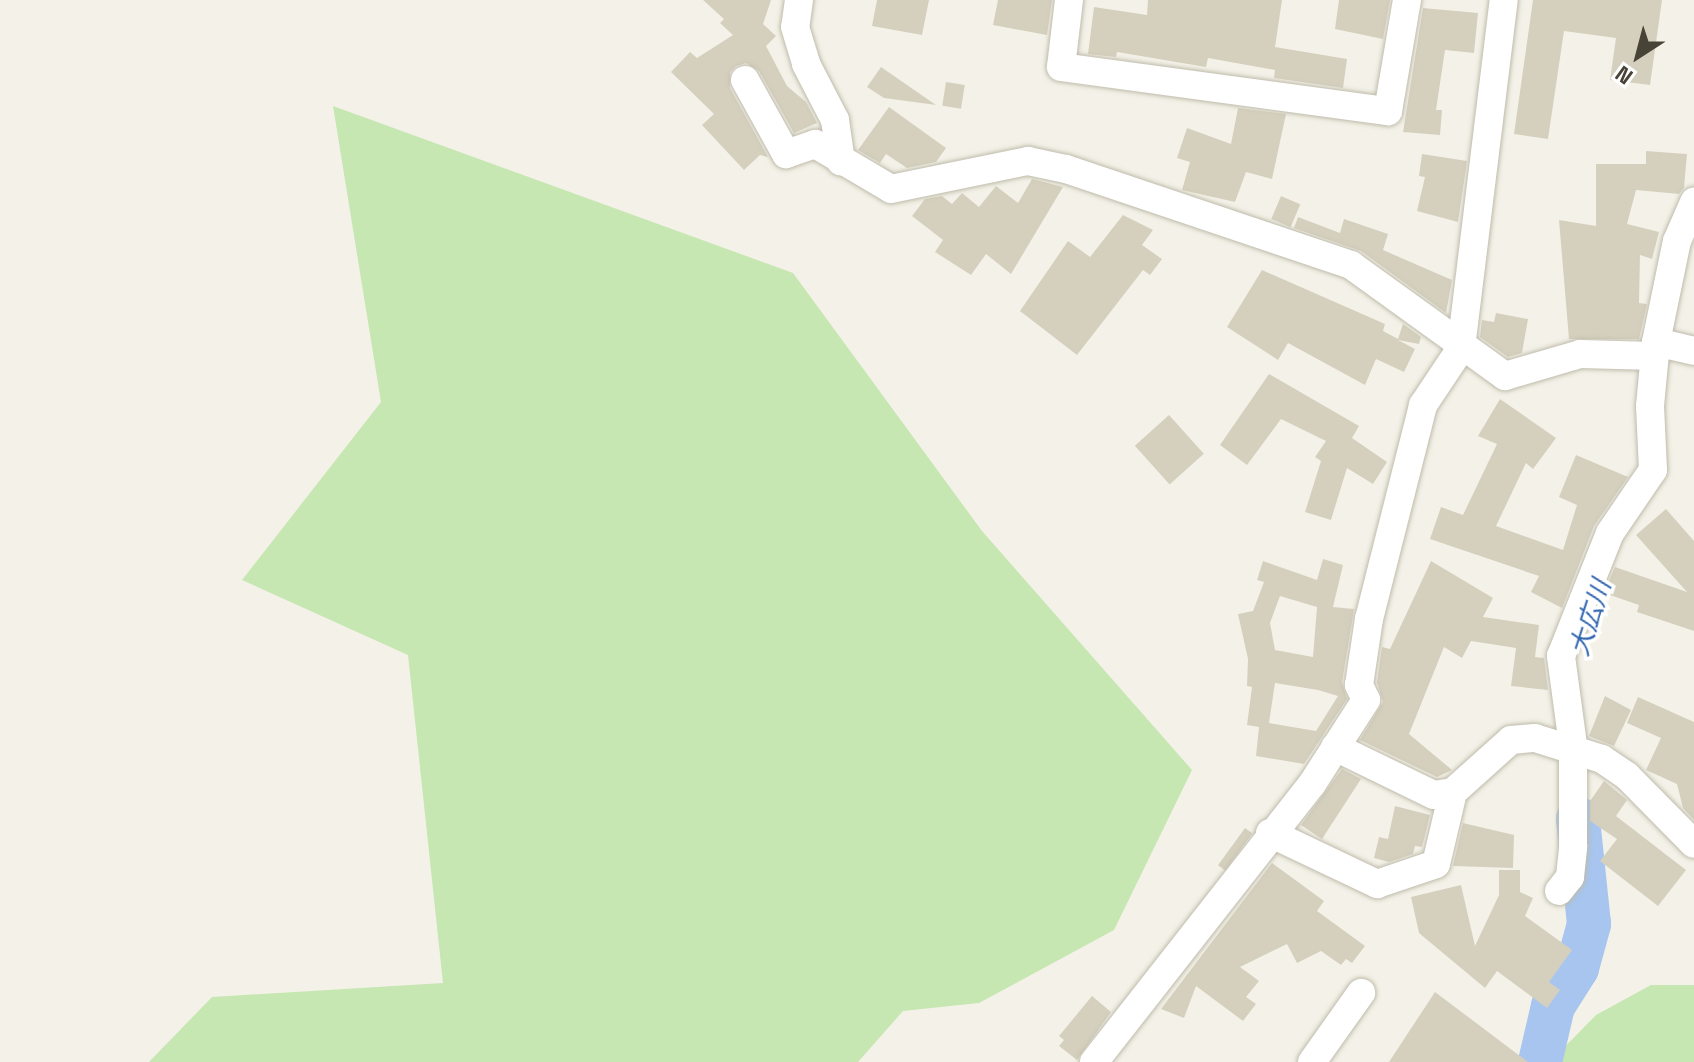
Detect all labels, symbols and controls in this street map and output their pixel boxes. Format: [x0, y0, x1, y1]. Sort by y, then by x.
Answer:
north arrow [1598, 16, 1678, 96]
text: N [1610, 60, 1638, 91]
water label: 大広川 [1564, 576, 1618, 660]

